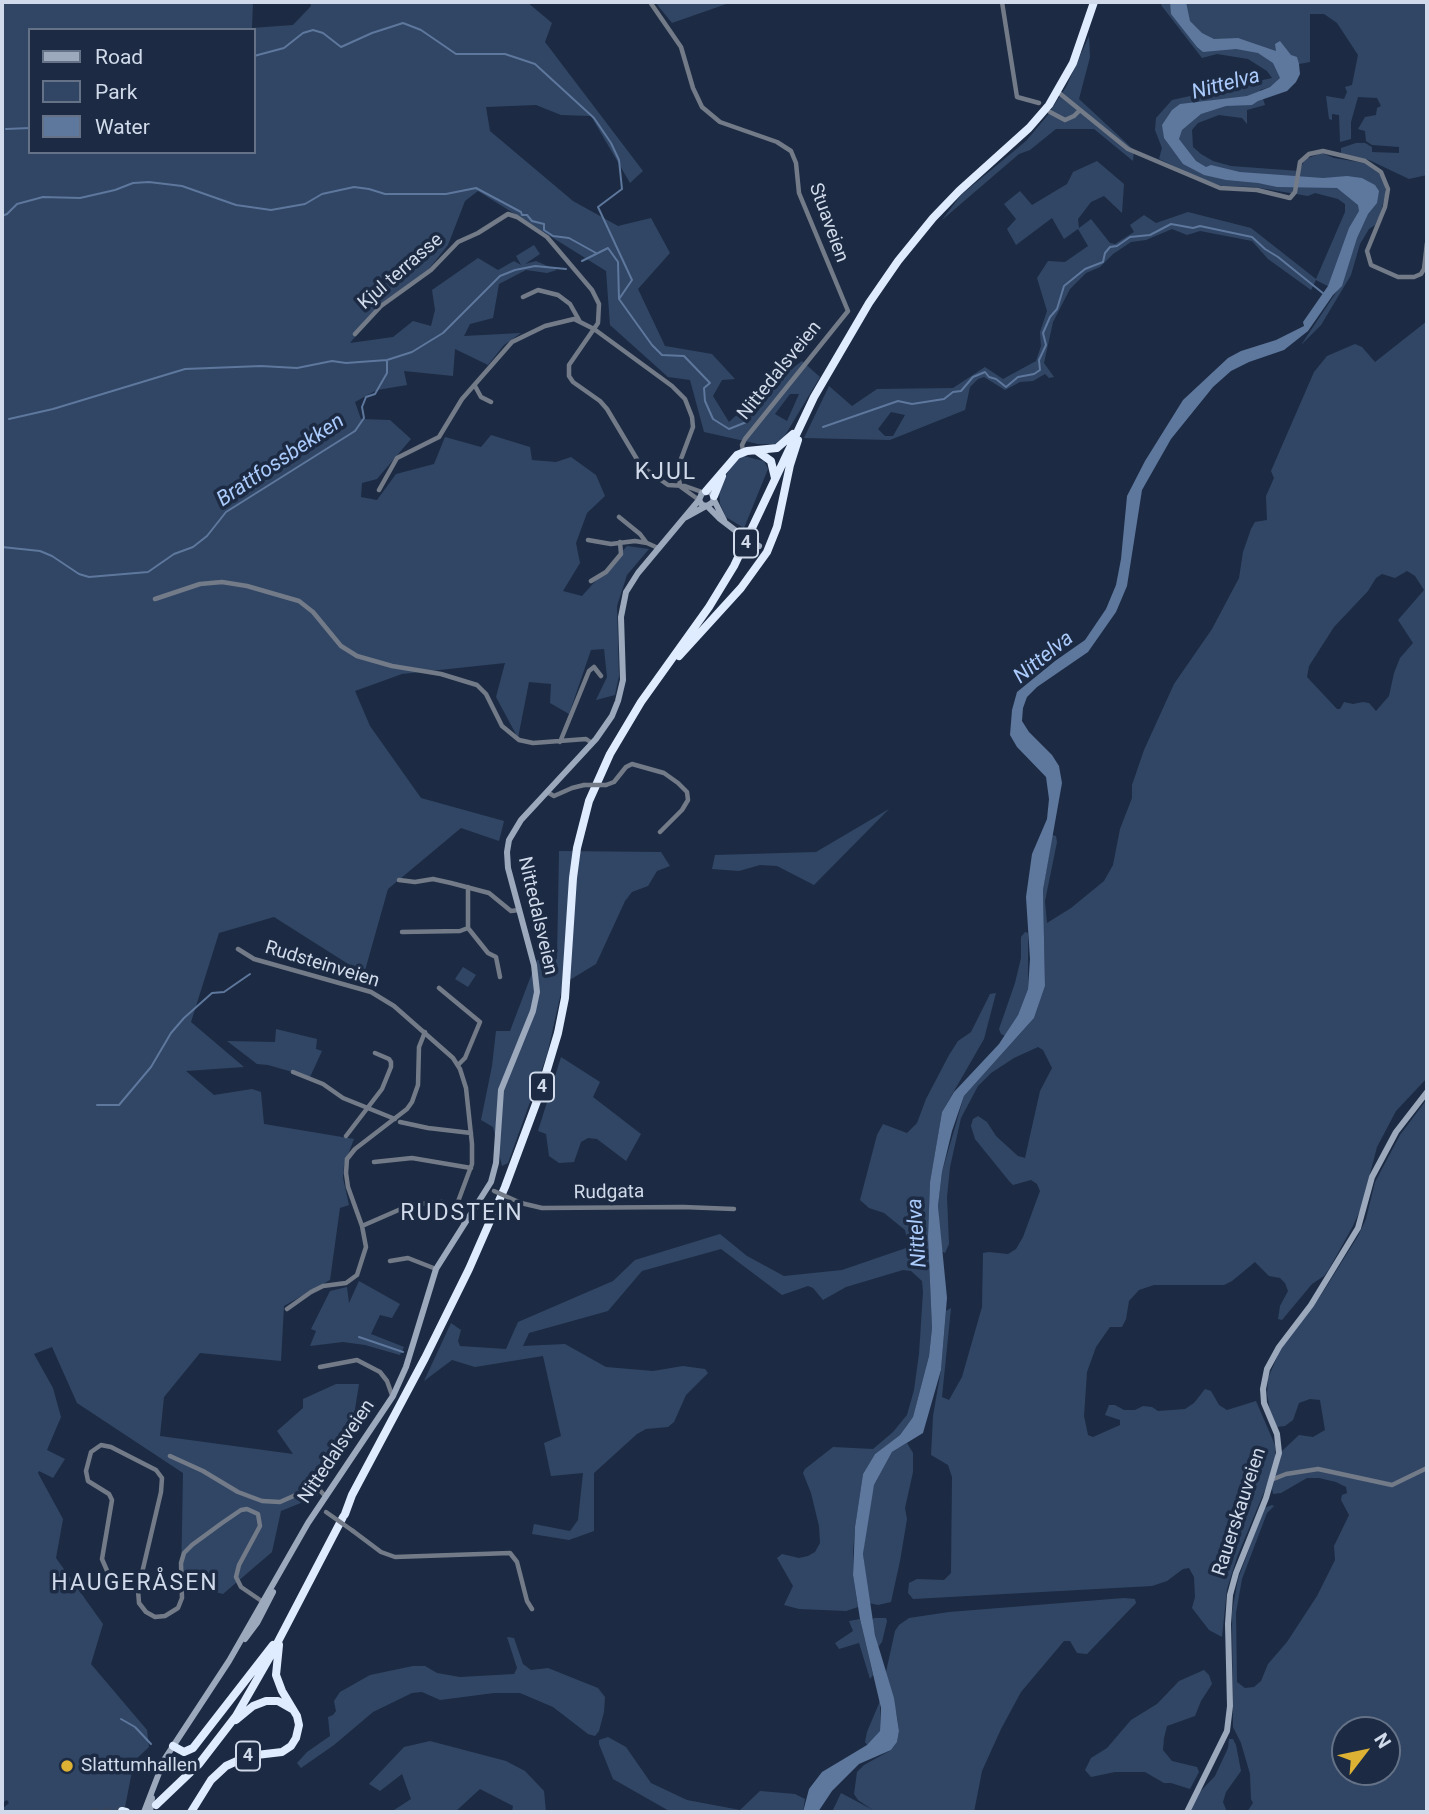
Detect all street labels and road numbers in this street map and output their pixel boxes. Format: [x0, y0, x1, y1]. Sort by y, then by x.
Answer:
street label: Stuaveien [803, 180, 853, 266]
street label: Kjul terrasse [354, 229, 448, 315]
street label: Nittedalsveien [733, 317, 827, 425]
road number: 4 [734, 528, 758, 558]
street label: Nittedalsveien [512, 855, 562, 977]
street label: Rudsteinveien [262, 937, 382, 993]
road number: 4 [530, 1072, 554, 1102]
street label: Rudgata [574, 1181, 644, 1205]
street label: Nittedalsveien [294, 1396, 380, 1508]
street label: Rauerskauveien [1209, 1445, 1271, 1579]
road number: 4 [236, 1742, 260, 1770]

